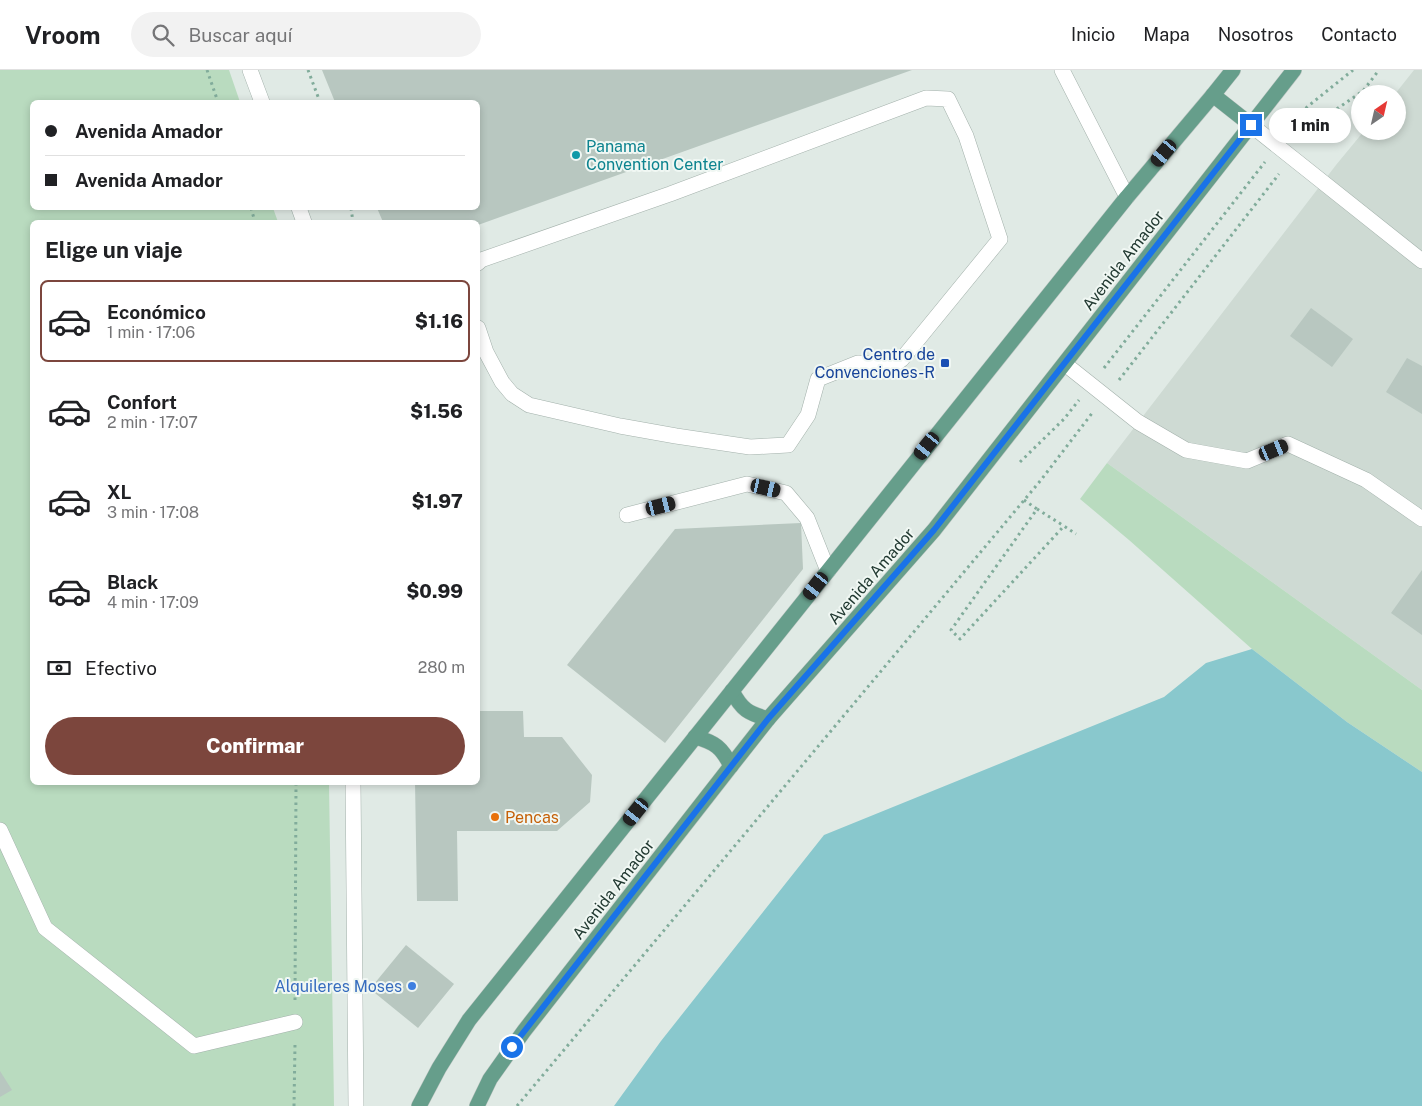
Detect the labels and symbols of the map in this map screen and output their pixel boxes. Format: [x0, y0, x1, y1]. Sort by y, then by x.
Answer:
north arrow [1351, 85, 1406, 140]
callout: 1 min [1268, 108, 1351, 142]
route end [1240, 114, 1262, 136]
place label: Panama Convention Center [586, 137, 724, 174]
car [1148, 137, 1179, 169]
marker: Panama Convention Center [570, 149, 582, 161]
street label: Avenida Amador [1078, 207, 1168, 314]
place label: Centro de Convenciones-R [814, 345, 935, 382]
marker: Centro de Convenciones-R [939, 357, 951, 369]
car [911, 430, 942, 462]
car [1257, 437, 1290, 463]
car [749, 477, 782, 499]
car [644, 495, 677, 517]
street label: Avenida Amador [824, 524, 918, 628]
car [800, 570, 831, 602]
car [620, 796, 651, 828]
place label: Pencas [505, 808, 559, 827]
marker: Pencas [489, 811, 501, 823]
street label: Avenida Amador [568, 836, 658, 943]
place label: Alquileres Moses [274, 977, 402, 996]
marker: Alquileres Moses [406, 980, 418, 992]
route start [501, 1036, 523, 1058]

